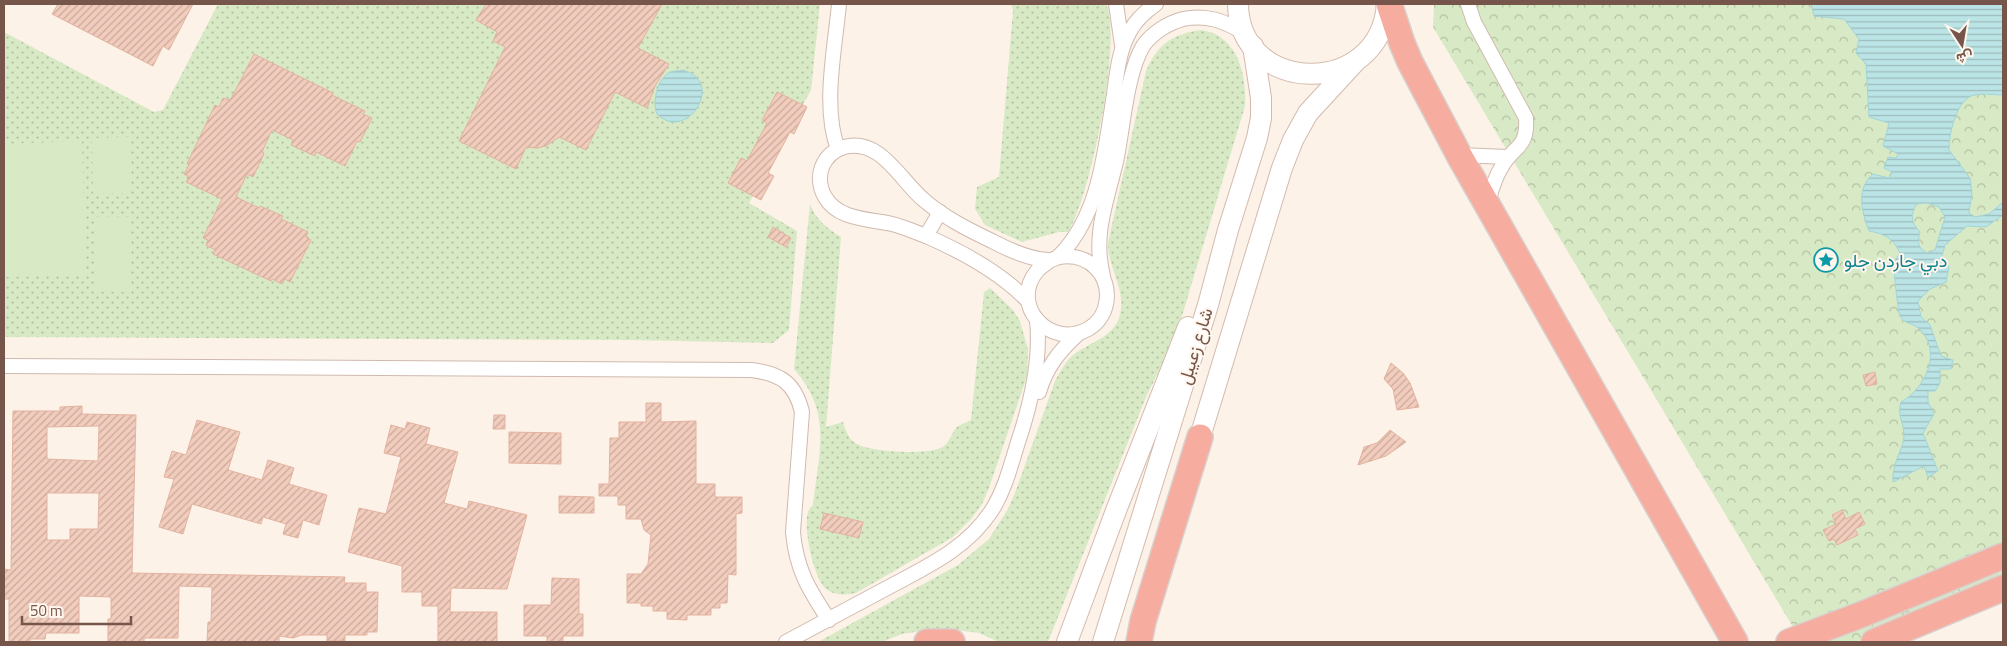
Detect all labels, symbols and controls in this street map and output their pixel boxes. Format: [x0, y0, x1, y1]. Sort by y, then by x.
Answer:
north arrow [1937, 20, 1987, 70]
text: ش [1954, 46, 1975, 70]
place icon: دبي جاردن جلو [1813, 247, 1839, 273]
place label: دبي جاردن جلو [1844, 247, 1947, 276]
street label: شارع زعيبل [1171, 304, 1219, 388]
scale bar [22, 594, 131, 626]
text: 50 m [30, 599, 63, 622]

